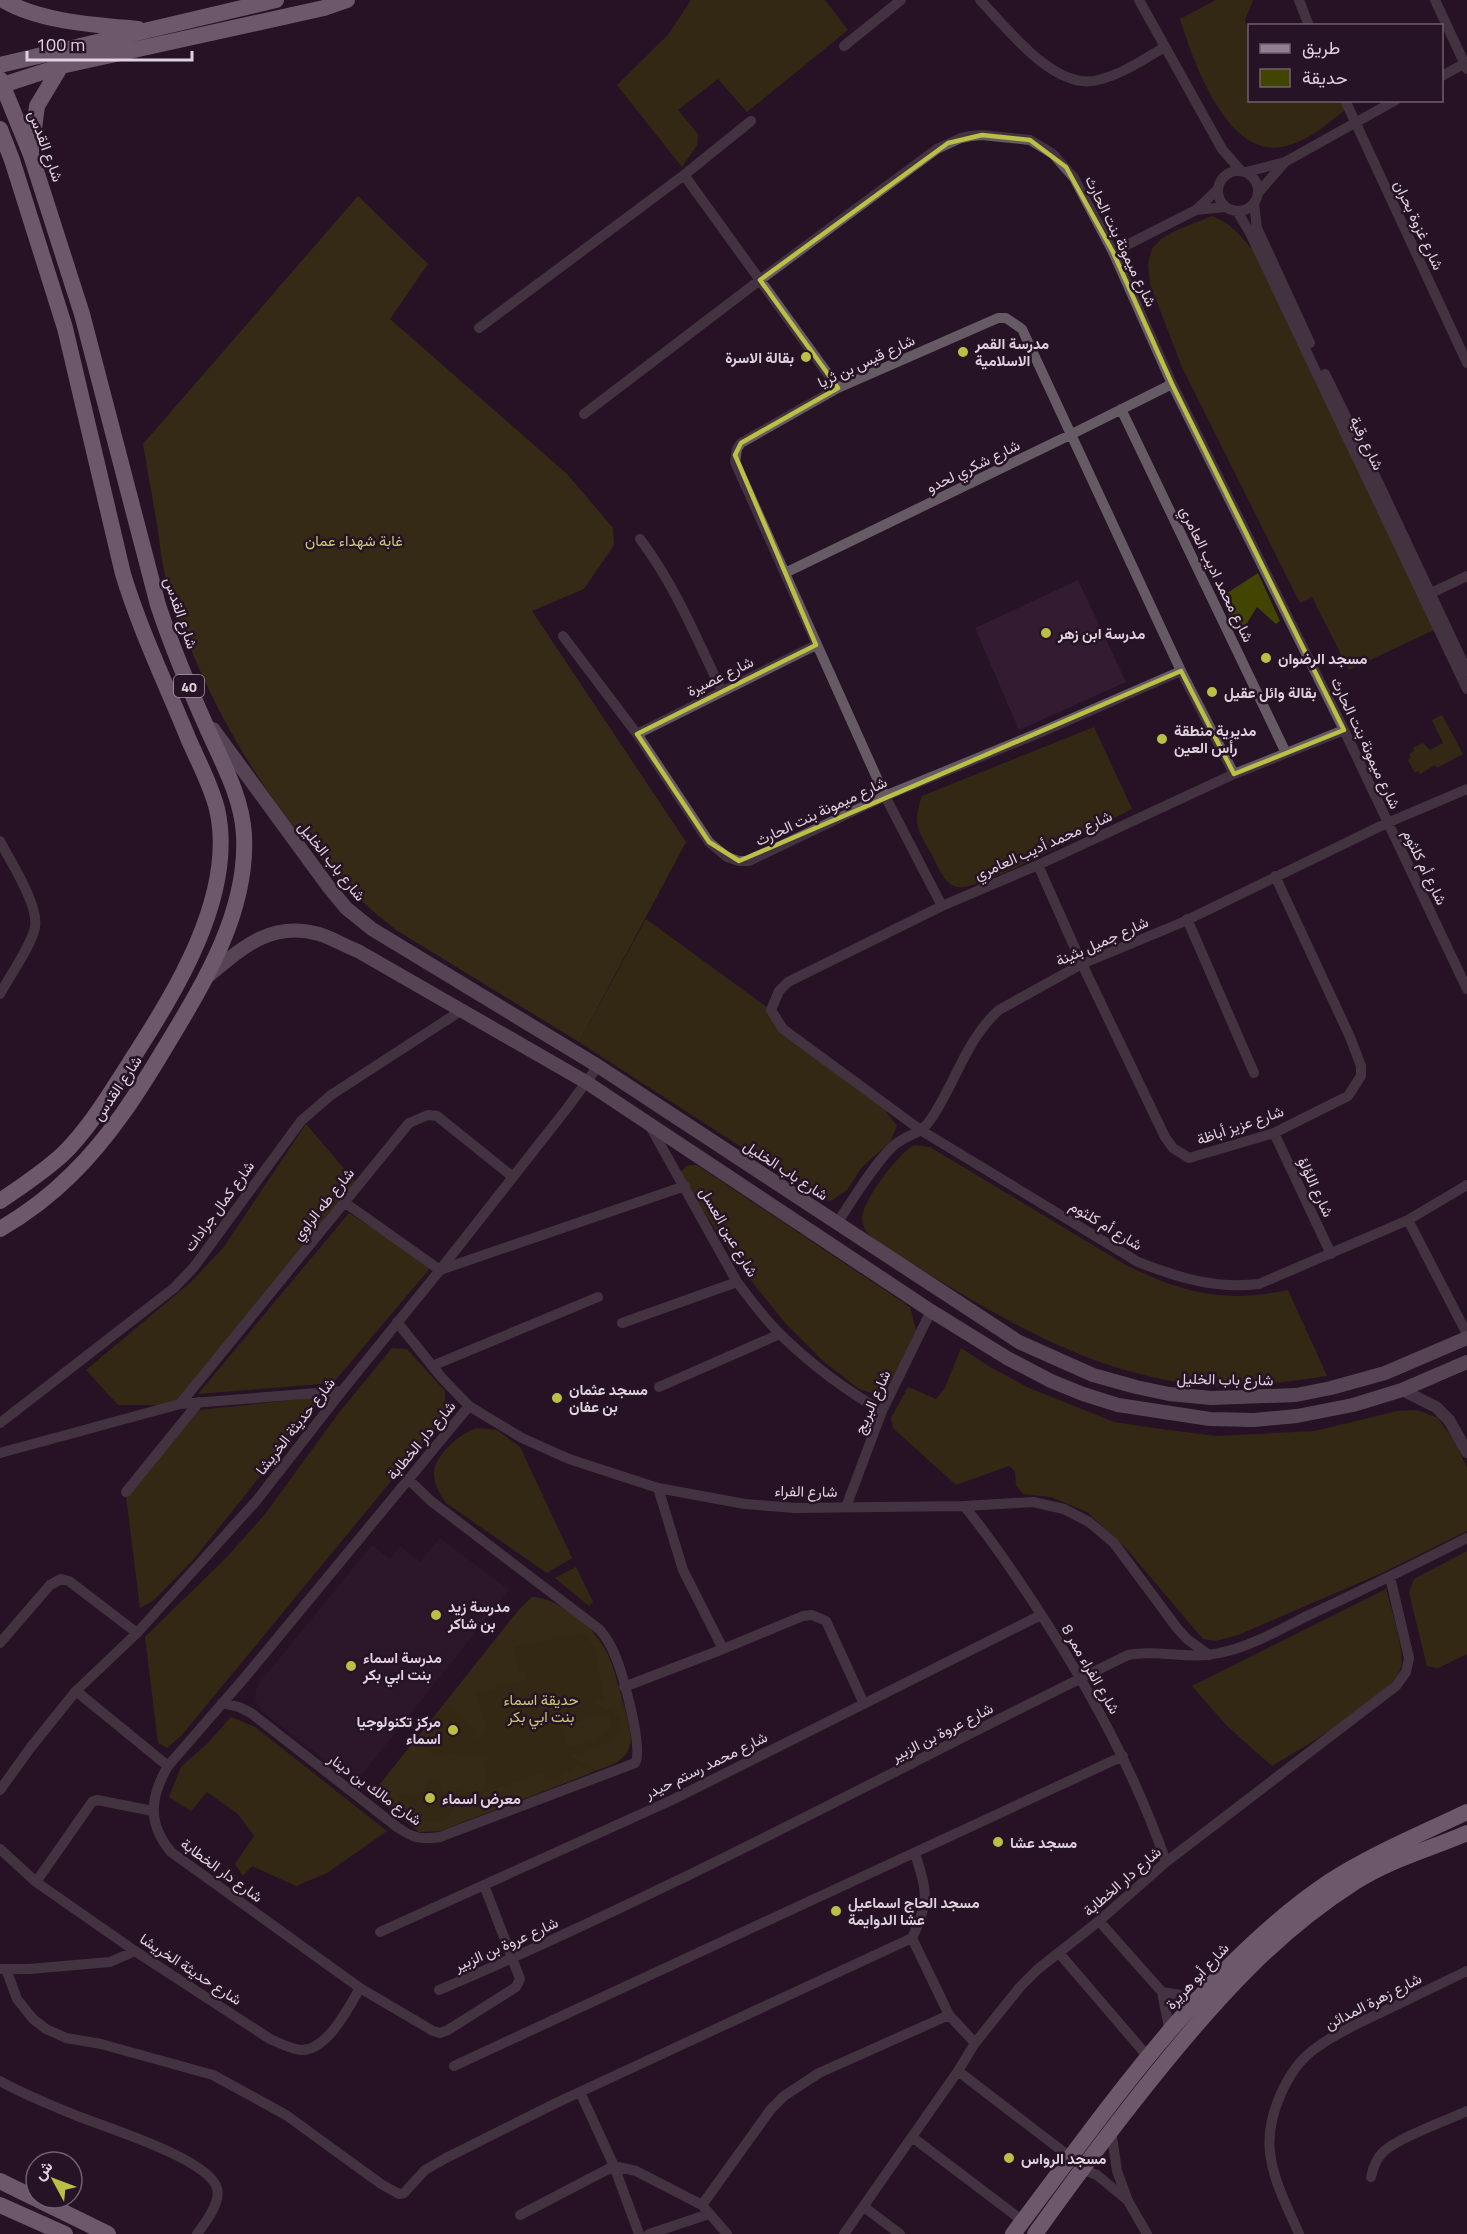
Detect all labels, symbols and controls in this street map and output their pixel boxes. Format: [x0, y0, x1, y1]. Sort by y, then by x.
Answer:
scale bar [27, 24, 192, 62]
legend [1248, 24, 1443, 102]
text: 100 m [36, 31, 85, 58]
text: طريق [1302, 34, 1340, 61]
text: حديقة [1302, 64, 1348, 91]
street label: شارع القدس [22, 107, 70, 185]
street label: شارع ميمونة بنت الحارث [1079, 172, 1163, 311]
street label: شارع غزوة بحران [1388, 176, 1450, 274]
street label: شارع قيس بن ثريا [813, 328, 919, 394]
place label: مدرسة القمر الاسلامية [974, 332, 1049, 372]
marker: مدرسة القمر الاسلامية [956, 345, 970, 359]
place label: بقالة الاسرة [725, 346, 794, 369]
marker: بقالة الاسرة [799, 350, 813, 364]
street label: شارع رقية [1344, 412, 1390, 474]
street label: شارع شكري لحدو [922, 433, 1025, 500]
street label: شارع محمد اديب العامري [1172, 502, 1260, 647]
park label: غابة شهداء عمان [305, 529, 403, 552]
street label: شارع القدس [158, 574, 204, 652]
place label: مدرسة ابن زهر [1057, 622, 1145, 645]
marker: مدرسة ابن زهر [1039, 626, 1053, 640]
place label: مسجد الرضوان [1278, 647, 1367, 670]
street label: شارع عصيرة [683, 650, 757, 702]
marker: مسجد الرضوان [1259, 651, 1273, 665]
street label: شارع ميمونة بنت الحارث [1325, 673, 1407, 813]
road number: 40 [174, 675, 204, 697]
place label: بقالة وائل عقيل [1224, 681, 1317, 704]
marker: بقالة وائل عقيل [1205, 685, 1219, 699]
place label: مديرية منطقة رأس العين [1174, 719, 1256, 759]
marker: مديرية منطقة رأس العين [1155, 732, 1169, 746]
street label: شارع ميمونة بنت الحارث [751, 770, 891, 852]
street label: شارع محمد أديب العامري [970, 804, 1117, 888]
street label: شارع باب الخليل [293, 816, 372, 906]
street label: شارع أم كلثوم [1397, 825, 1453, 909]
street label: شارع جميل بثينة [1052, 910, 1152, 972]
street label: شارع القدس [87, 1051, 147, 1125]
street label: شارع عزيز أباظة [1193, 1099, 1287, 1151]
street label: شارع باب الخليل [739, 1134, 833, 1206]
street label: شارع اللؤلؤ [1292, 1153, 1340, 1221]
street label: شارع كمال جرادات [178, 1156, 260, 1256]
street label: شارع طه الراوي [286, 1163, 361, 1247]
street label: شارع عين العسل [694, 1183, 764, 1281]
street label: شارع أم كلثوم [1065, 1194, 1147, 1256]
street label: شارع البريج [848, 1366, 896, 1438]
street label: شارع باب الخليل [1176, 1367, 1274, 1391]
street label: شارع حديثة الخريشا [250, 1372, 341, 1480]
place label: مسجد عثمان بن عفان [569, 1378, 648, 1418]
marker: مسجد عثمان بن عفان [550, 1391, 564, 1405]
street label: شارع دار الخطابة [381, 1395, 461, 1484]
street label: شارع الفراء [774, 1479, 838, 1503]
place label: مدرسة زيد بن شاكر [447, 1595, 510, 1635]
marker: مدرسة زيد بن شاكر [429, 1608, 443, 1622]
street label: شارع الفراء ممر 8 [1056, 1620, 1126, 1718]
place label: مدرسة اسماء بنت ابي بكر [362, 1646, 442, 1688]
marker: مدرسة اسماء بنت ابي بكر [344, 1659, 358, 1673]
park label: حديقة اسماء بنت ابي بكر [503, 1688, 579, 1730]
street label: شارع عروة بن الزبير [886, 1696, 997, 1768]
place label: مركز تكنولوجيا اسماء [357, 1710, 441, 1750]
marker: مركز تكنولوجيا اسماء [446, 1723, 460, 1737]
street label: شارع محمد رستم حيدر [640, 1725, 771, 1805]
street label: شارع مالك بن دينار [322, 1746, 427, 1831]
place label: معرض اسماء [442, 1787, 521, 1810]
marker: معرض اسماء [423, 1791, 437, 1805]
place label: مسجد عشا [1010, 1831, 1077, 1854]
street label: شارع دار الخطابة [176, 1832, 268, 1908]
marker: مسجد عشا [991, 1835, 1005, 1849]
street label: شارع دار الخطابة [1078, 1840, 1166, 1921]
place label: مسجد الحاج اسماعيل عشا الدوايمة [848, 1891, 980, 1931]
marker: مسجد الحاج اسماعيل عشا الدوايمة [829, 1904, 843, 1918]
street label: شارع عروة بن الزبير [449, 1911, 562, 1978]
street label: شارع حديثة الخريشا [135, 1927, 247, 2011]
street label: شارع أبو هريرة [1160, 1937, 1234, 2015]
street label: شارع زهرة المدائن [1321, 1967, 1426, 2035]
place label: مسجد الرواس [1021, 2147, 1106, 2170]
north arrow [24, 2150, 84, 2210]
marker: مسجد الرواس [1002, 2151, 1016, 2165]
text: ش [27, 2155, 58, 2185]

